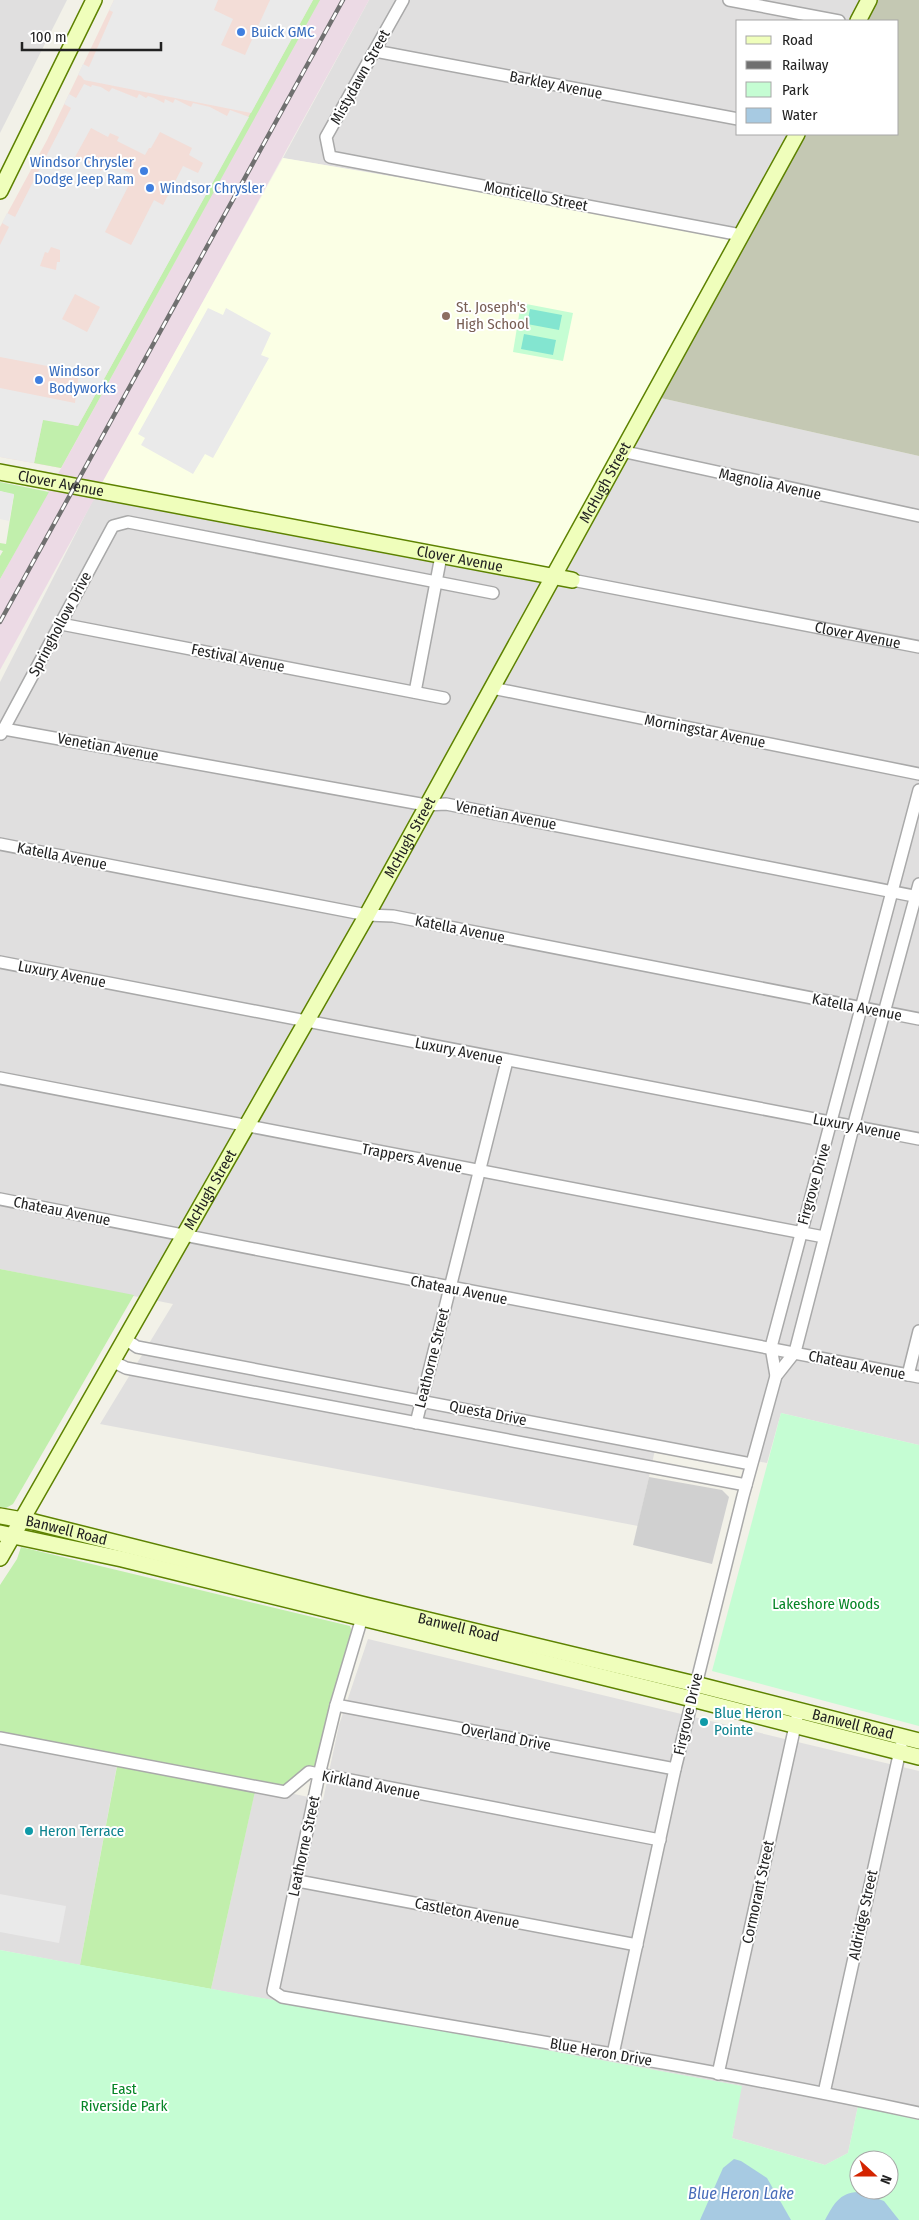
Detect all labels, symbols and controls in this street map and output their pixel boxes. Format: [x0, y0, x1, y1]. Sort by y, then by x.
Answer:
scale bar [22, 20, 161, 52]
legend [736, 20, 899, 135]
place label: Buick GMC [251, 23, 315, 41]
marker: Buick GMC [235, 26, 247, 38]
street label: Mistydawn Street [326, 26, 394, 128]
text: 100 m [30, 28, 67, 46]
text: Road [782, 31, 813, 49]
text: Railway [782, 56, 829, 74]
street label: Barkley Avenue [508, 67, 604, 103]
text: Park [782, 81, 809, 99]
text: Water [782, 106, 818, 124]
place label: Windsor Chrysler Dodge Jeep Ram [30, 153, 135, 188]
marker: Windsor Chrysler Dodge Jeep Ram [138, 165, 150, 177]
street label: Monticello Street [483, 177, 589, 215]
place label: Windsor Chrysler [160, 179, 265, 197]
marker: Windsor Chrysler [144, 182, 156, 194]
place label: St. Joseph's High School [456, 298, 529, 333]
marker: St. Joseph's High School [440, 310, 452, 322]
place label: Windsor Bodyworks [49, 362, 116, 397]
marker: Windsor Bodyworks [33, 374, 45, 386]
street label: McHugh Street [576, 439, 635, 526]
street label: Magnolia Avenue [717, 464, 823, 504]
street label: Clover Avenue [16, 467, 105, 500]
street label: Clover Avenue [415, 542, 504, 576]
street label: Springhollow Drive [25, 569, 95, 679]
street label: Clover Avenue [813, 618, 902, 652]
street label: Festival Avenue [190, 640, 286, 676]
street label: Morningstar Avenue [643, 710, 767, 752]
street label: Venetian Avenue [56, 729, 160, 765]
street label: McHugh Street [380, 794, 439, 881]
street label: Venetian Avenue [454, 796, 558, 834]
street label: Katella Avenue [16, 838, 108, 874]
street label: Katella Avenue [414, 911, 506, 947]
street label: Luxury Avenue [17, 957, 107, 991]
street label: Katella Avenue [811, 989, 903, 1025]
street label: Luxury Avenue [414, 1034, 504, 1068]
street label: Luxury Avenue [812, 1110, 902, 1144]
street label: Trappers Avenue [360, 1139, 464, 1177]
street label: Firgrove Drive [794, 1141, 834, 1227]
street label: McHugh Street [180, 1146, 240, 1233]
street label: Chateau Avenue [12, 1193, 112, 1229]
street label: Chateau Avenue [409, 1272, 509, 1308]
street label: Leathorne Street [411, 1306, 453, 1410]
street label: Chateau Avenue [807, 1347, 907, 1383]
street label: Questa Drive [448, 1397, 528, 1429]
street label: Banwell Road [24, 1512, 109, 1549]
park label: Lakeshore Woods [772, 1595, 880, 1613]
street label: Banwell Road [416, 1609, 501, 1646]
street label: Firgrove Drive [670, 1671, 706, 1757]
place label: Blue Heron Pointe [714, 1704, 782, 1739]
street label: Banwell Road [810, 1705, 895, 1743]
marker: Blue Heron Pointe [698, 1716, 710, 1728]
street label: Overland Drive [460, 1719, 552, 1755]
street label: Kirkland Avenue [320, 1767, 422, 1803]
street label: Leathorne Street [285, 1794, 323, 1898]
place label: Heron Terrace [39, 1822, 124, 1840]
marker: Heron Terrace [23, 1825, 35, 1837]
street label: Cormorant Street [738, 1839, 778, 1945]
street label: Aldridge Street [845, 1868, 881, 1962]
street label: Castleton Avenue [413, 1894, 521, 1932]
street label: Blue Heron Drive [549, 2034, 653, 2070]
park label: East Riverside Park [81, 2080, 167, 2115]
north arrow [849, 2150, 899, 2200]
text: N [876, 2173, 895, 2186]
water label: Blue Heron Lake [688, 2184, 794, 2203]

